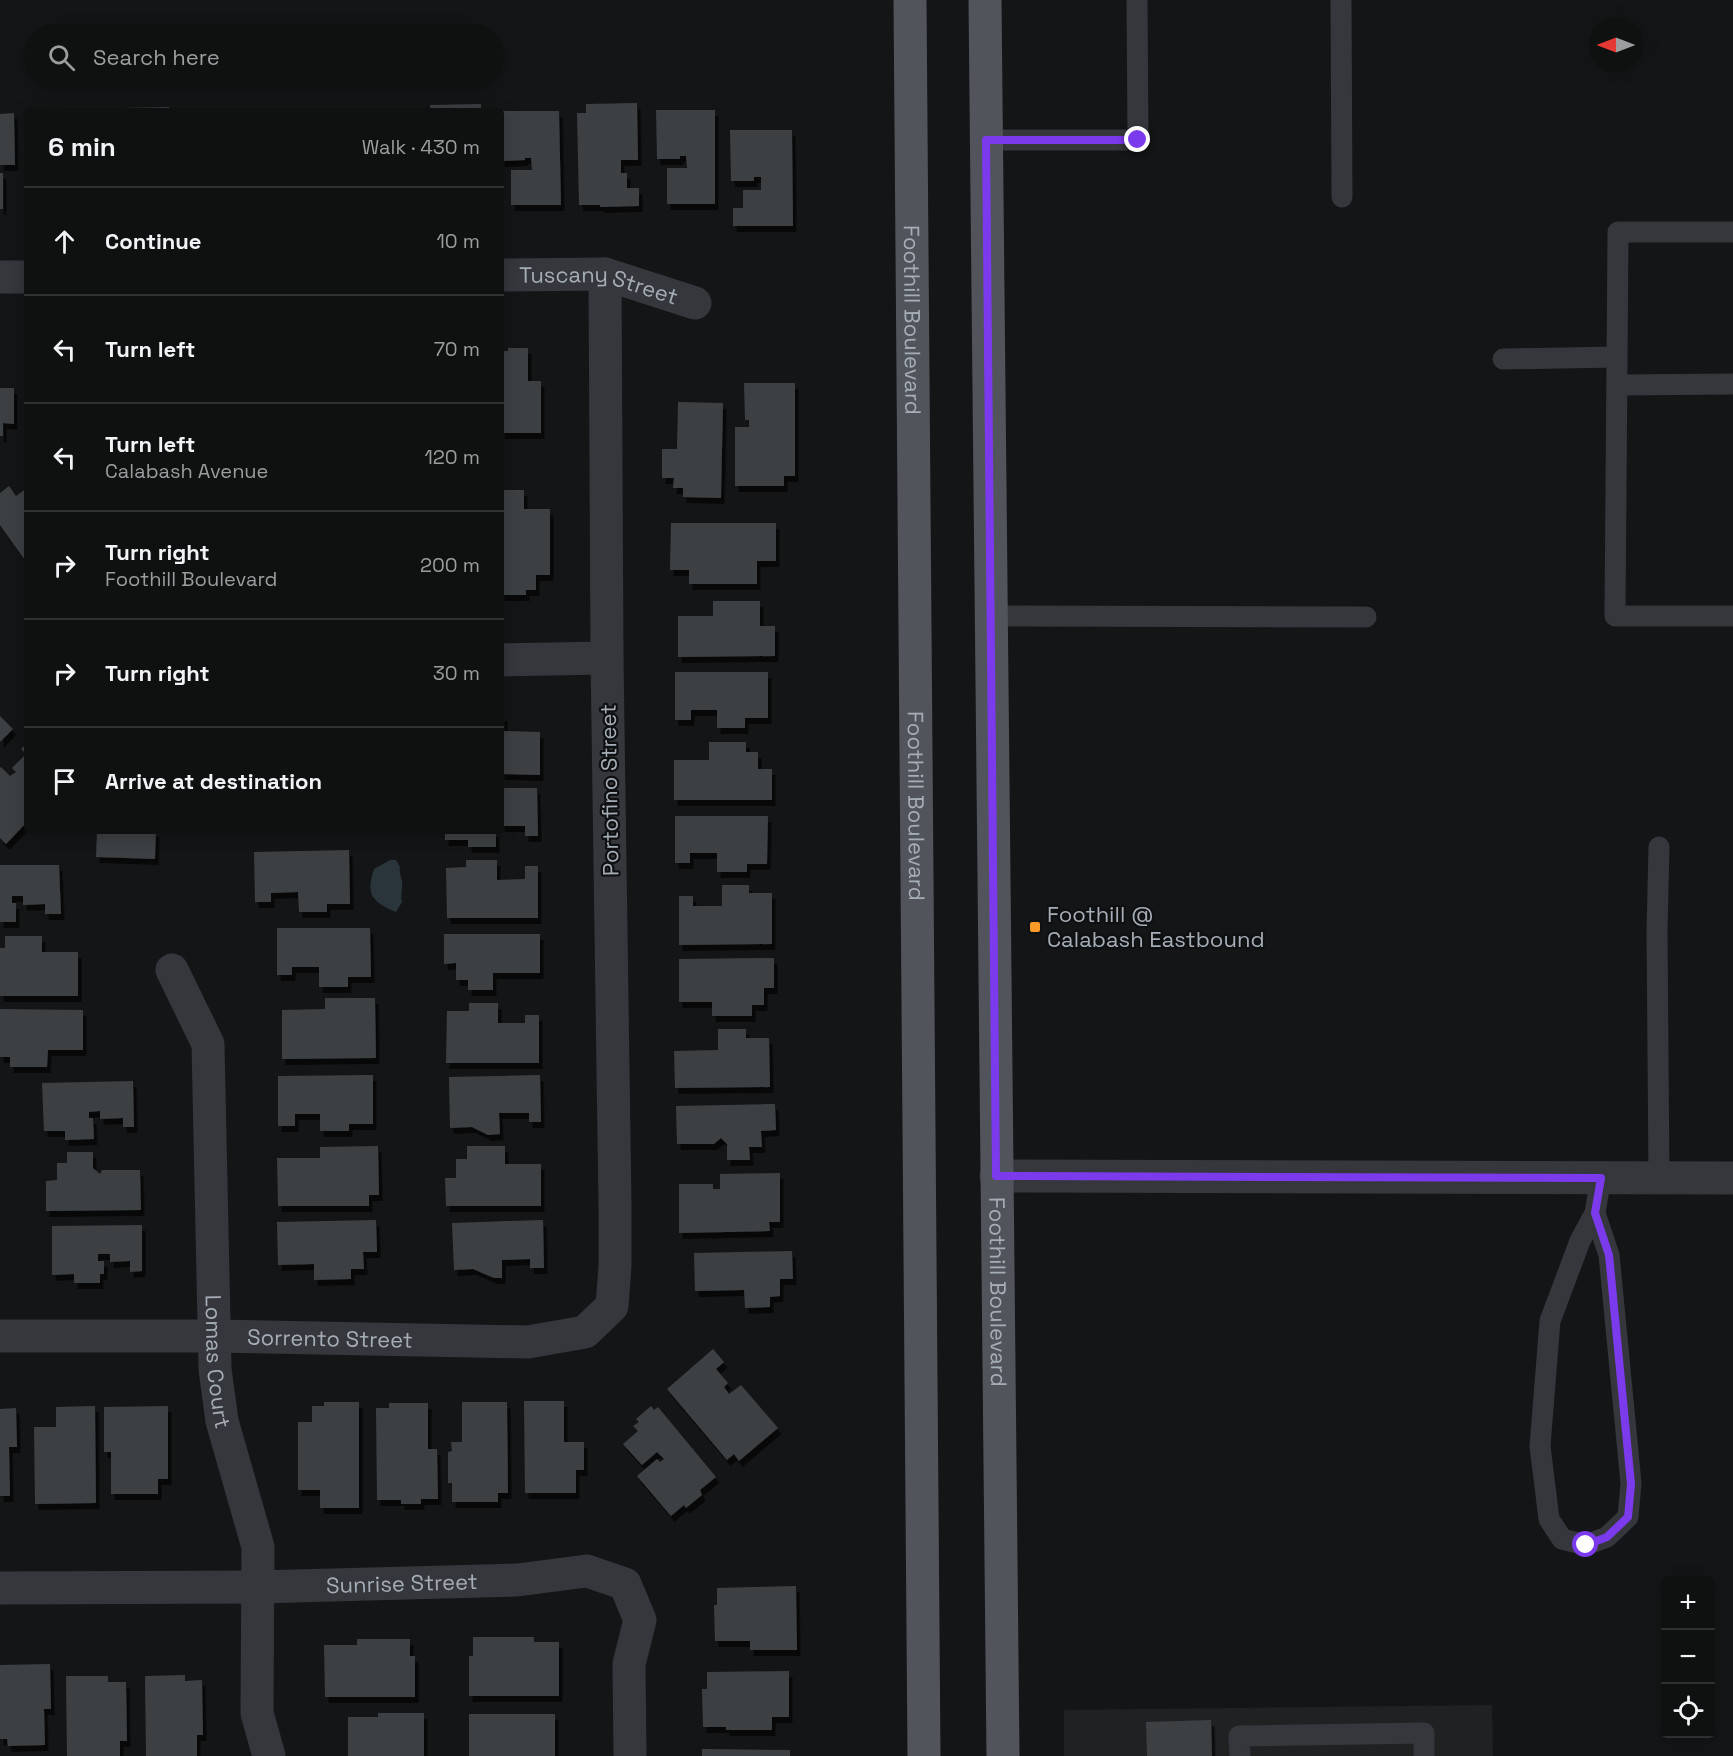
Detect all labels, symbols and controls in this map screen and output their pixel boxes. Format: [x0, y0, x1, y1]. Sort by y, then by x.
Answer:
north arrow [1589, 18, 1643, 72]
search box [24, 24, 504, 90]
icon: search [45, 41, 78, 74]
text: Search here [93, 43, 220, 71]
route end [1124, 126, 1150, 152]
text: 6 min [48, 130, 116, 164]
text: Walk · 430 m [362, 134, 480, 160]
icon: ahead [48, 225, 81, 258]
street label: Foothill Boulevard [898, 225, 927, 415]
text: Continue [105, 227, 201, 255]
text: 10 m [436, 228, 480, 254]
street label: Tuscany Street [519, 260, 682, 311]
icon: left [48, 333, 81, 366]
text: Turn left [105, 335, 195, 363]
text: 70 m [434, 336, 480, 362]
text: Turn left [105, 430, 195, 458]
icon: left [48, 441, 81, 474]
text: 120 m [424, 444, 480, 470]
text: Calabash Avenue [105, 458, 268, 484]
text: Turn right [105, 538, 210, 566]
icon: right [48, 549, 81, 582]
text: 200 m [420, 552, 480, 578]
text: Foothill Boulevard [105, 566, 278, 592]
icon: right [48, 657, 81, 690]
text: Turn right [105, 659, 210, 687]
text: 30 m [433, 660, 480, 686]
street label: Portofino Street [593, 704, 625, 876]
street label: Foothill Boulevard [902, 711, 931, 901]
icon: arrive [48, 765, 81, 798]
text: Arrive at destination [105, 767, 322, 795]
place label: Foothill @ Calabash Eastbound [1047, 900, 1265, 953]
marker: Foothill @ Calabash Eastbound [1028, 920, 1042, 934]
street label: Foothill Boulevard [983, 1197, 1013, 1387]
street label: Lomas Court [199, 1294, 237, 1432]
street label: Sorrento Street [247, 1323, 413, 1354]
route start [1572, 1531, 1598, 1557]
street label: Sunrise Street [326, 1567, 478, 1599]
map controls [1661, 1576, 1715, 1738]
button: + [1661, 1576, 1715, 1630]
button: − [1661, 1630, 1715, 1684]
button: locate [1661, 1684, 1715, 1738]

